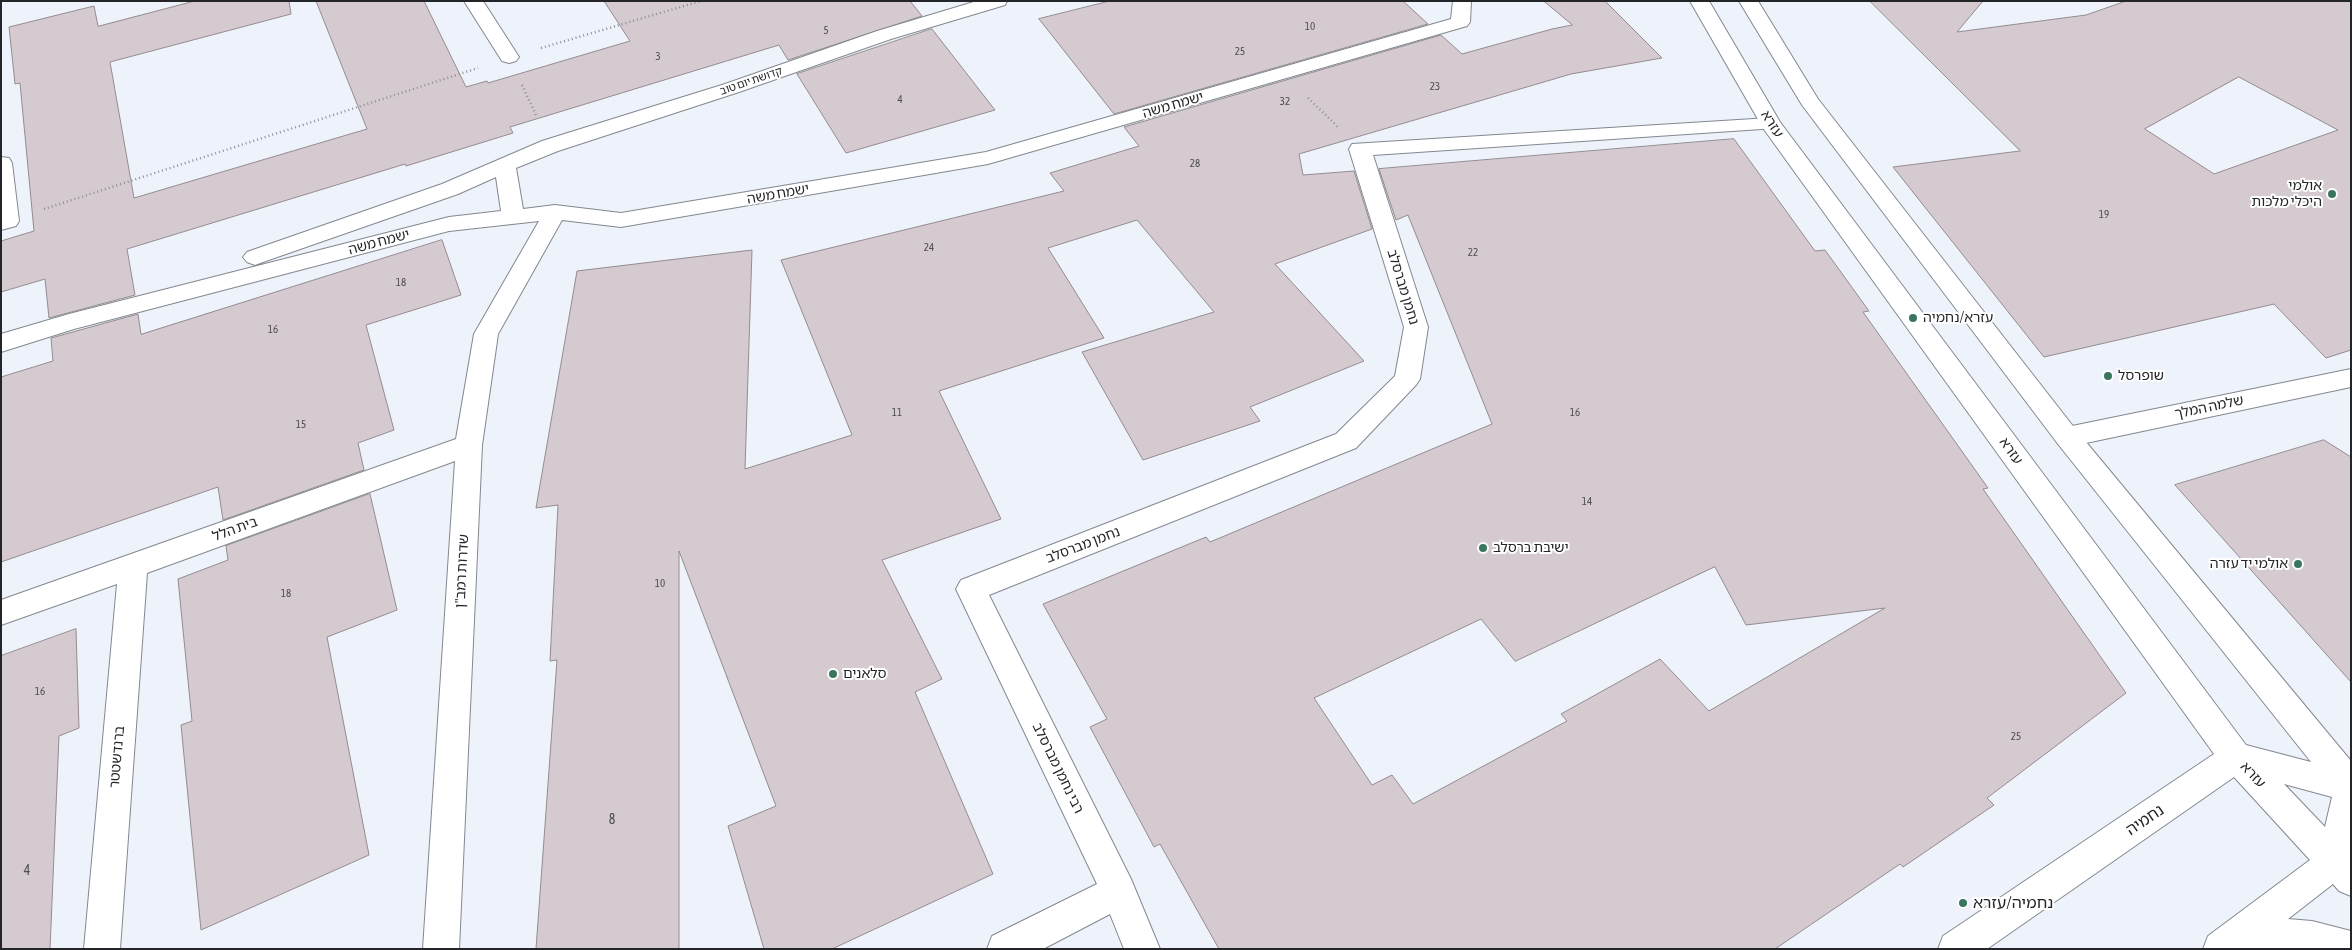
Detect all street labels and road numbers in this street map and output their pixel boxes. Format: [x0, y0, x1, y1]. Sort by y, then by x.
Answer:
street label: קדושת יום טוב [718, 64, 784, 98]
street label: ישמח משה [1140, 88, 1206, 122]
street label: עזרא [1757, 107, 1787, 141]
street label: ישמח משה [746, 180, 810, 208]
street label: ישמח משה [346, 226, 412, 258]
street label: נחמן מברסלב [1384, 247, 1422, 327]
street label: שלמה המלך [2173, 392, 2245, 422]
street label: עזרא [1996, 434, 2026, 468]
street label: בית הלל [210, 513, 260, 545]
street label: נחמן מברסלב [1044, 523, 1122, 567]
street label: שדרות רמב"ן [452, 534, 472, 608]
street label: רבי נחמן מברסלב [1029, 720, 1087, 816]
street label: ברנדשטטר [106, 725, 128, 789]
street label: עזרא [2237, 759, 2269, 791]
street label: נחמיה [2122, 800, 2168, 840]

